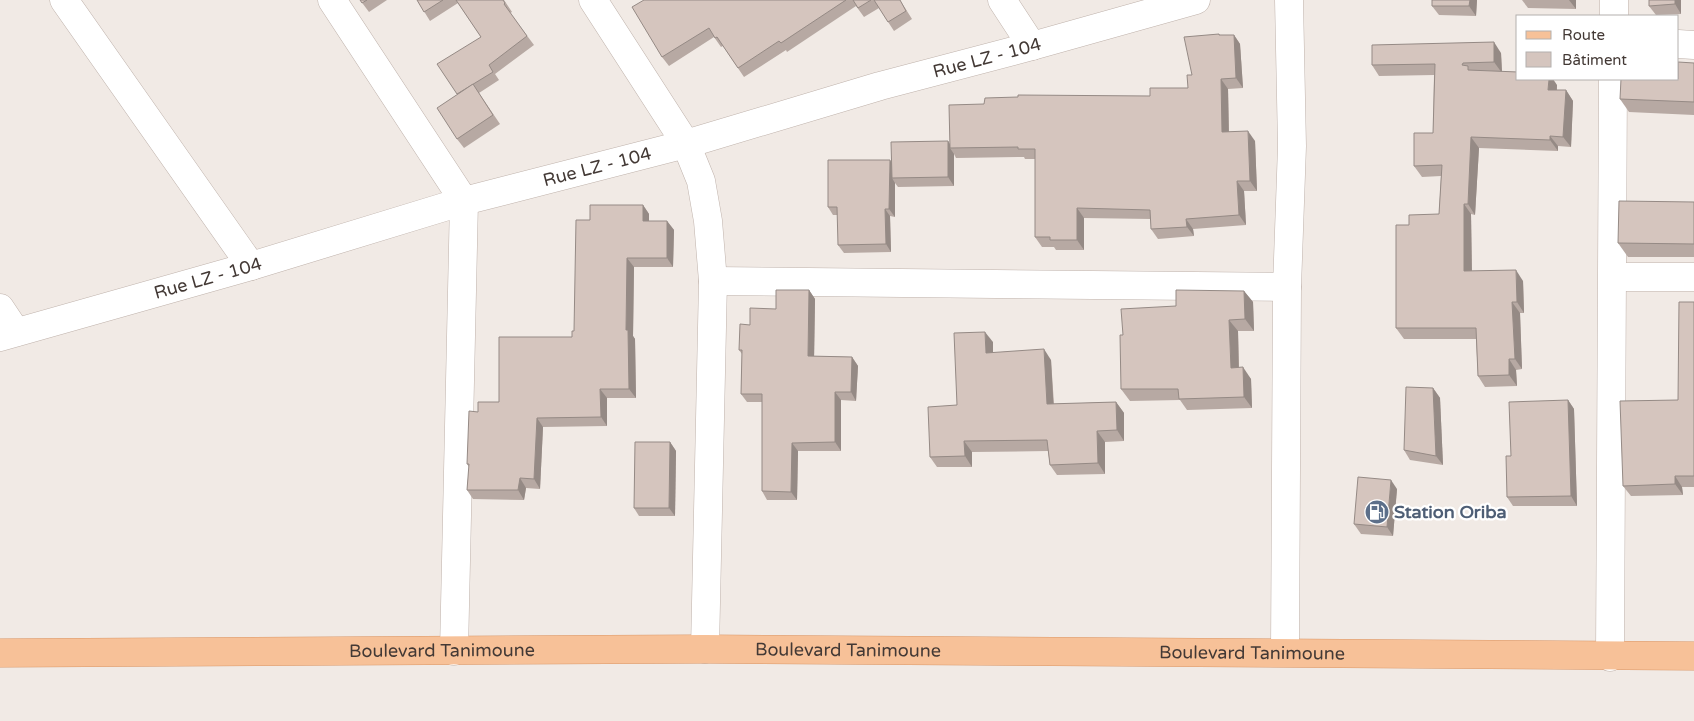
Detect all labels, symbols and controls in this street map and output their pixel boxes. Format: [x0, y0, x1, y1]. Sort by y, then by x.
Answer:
legend [1516, 15, 1679, 80]
text: Route [1562, 26, 1605, 44]
street label: Rue LZ - 104 [931, 33, 1044, 83]
text: Bâtiment [1562, 51, 1627, 69]
street label: Rue LZ - 104 [541, 142, 654, 191]
street label: Rue LZ - 104 [151, 252, 265, 304]
fuel station icon: Station Oriba [1364, 499, 1390, 525]
place label: Station Oriba [1394, 501, 1507, 523]
street label: Boulevard Tanimoune [755, 638, 941, 662]
street label: Boulevard Tanimoune [349, 639, 535, 662]
street label: Boulevard Tanimoune [1159, 641, 1345, 665]

